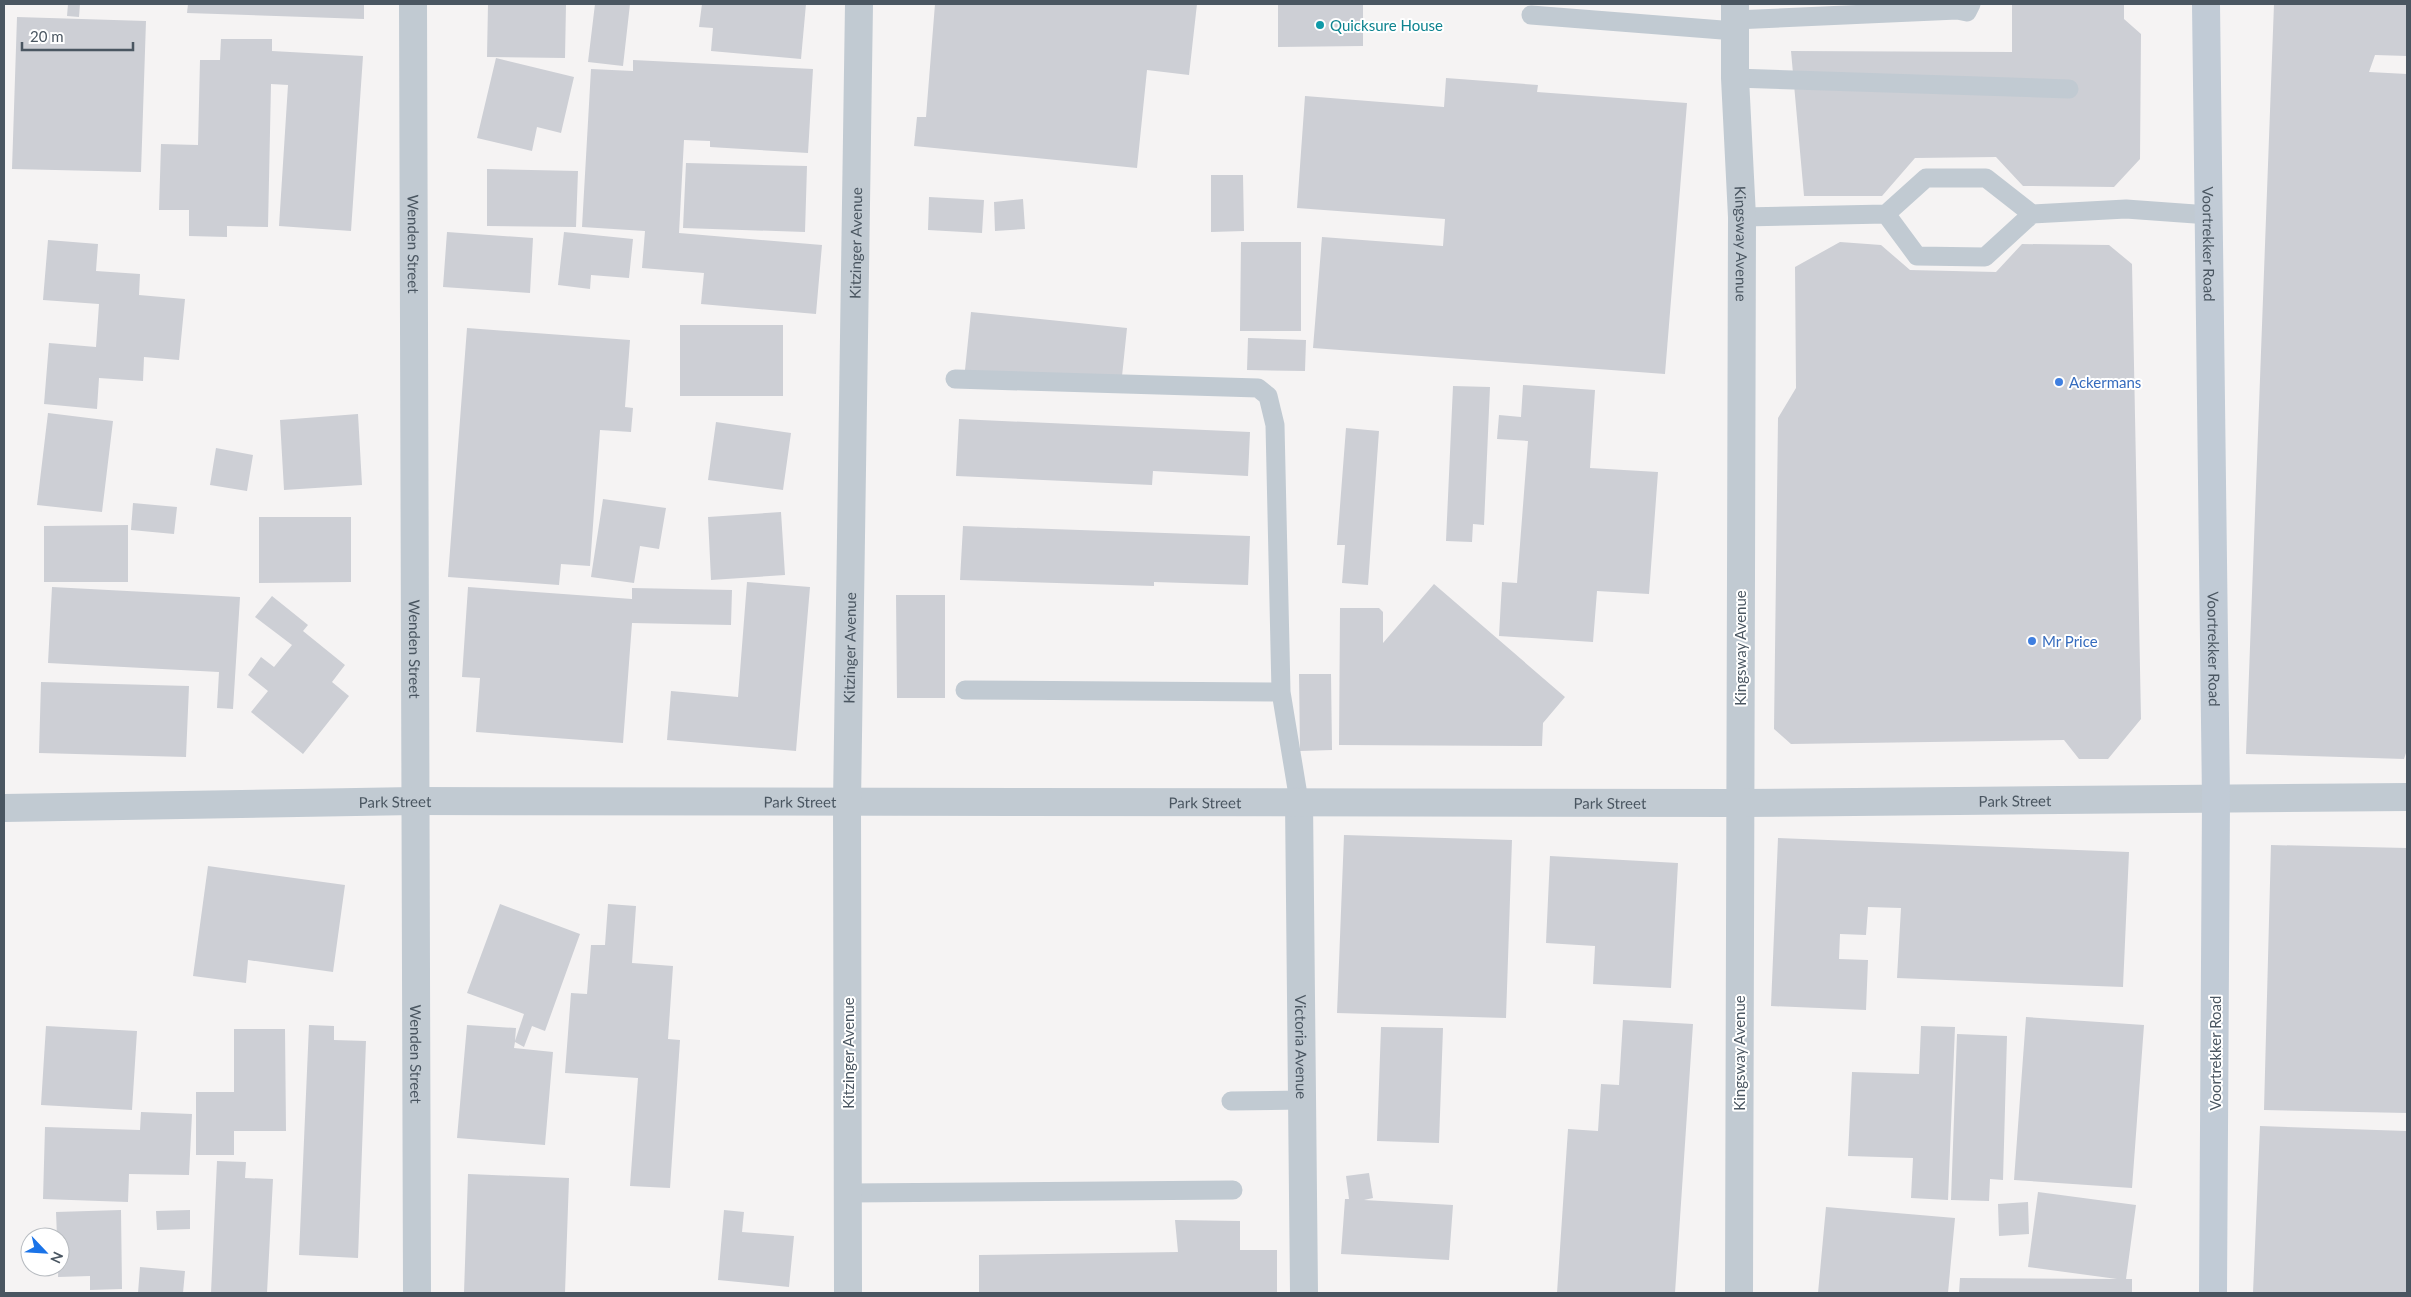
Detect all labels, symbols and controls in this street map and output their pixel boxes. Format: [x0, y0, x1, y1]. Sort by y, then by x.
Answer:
place label: Quicksure House [1330, 16, 1443, 34]
marker: Quicksure House [1314, 19, 1326, 31]
scale bar [22, 20, 134, 52]
text: 20 m [30, 27, 64, 45]
street label: Kingsway Avenue [1731, 186, 1751, 302]
street label: Voortrekker Road [2199, 186, 2219, 302]
street label: Kitzinger Avenue [846, 187, 865, 299]
street label: Wenden Street [405, 194, 423, 294]
place label: Ackermans [2069, 373, 2141, 391]
marker: Ackermans [2053, 376, 2065, 388]
street label: Kingsway Avenue [1731, 590, 1749, 706]
street label: Voortrekker Road [2204, 591, 2224, 707]
street label: Kitzinger Avenue [839, 592, 859, 704]
street label: Wenden Street [406, 599, 424, 699]
place label: Mr Price [2042, 632, 2098, 650]
marker: Mr Price [2026, 635, 2038, 647]
street label: Park Street [1978, 791, 2052, 810]
street label: Park Street [358, 792, 432, 811]
street label: Park Street [764, 793, 837, 811]
street label: Park Street [1169, 793, 1242, 811]
street label: Park Street [1574, 794, 1647, 812]
street label: Victoria Avenue [1292, 995, 1311, 1099]
street label: Kingsway Avenue [1730, 995, 1748, 1111]
street label: Voortrekker Road [2206, 996, 2224, 1110]
street label: Kitzinger Avenue [839, 997, 857, 1109]
street label: Wenden Street [407, 1004, 425, 1104]
north arrow [20, 1227, 70, 1277]
text: N [47, 1249, 67, 1266]

